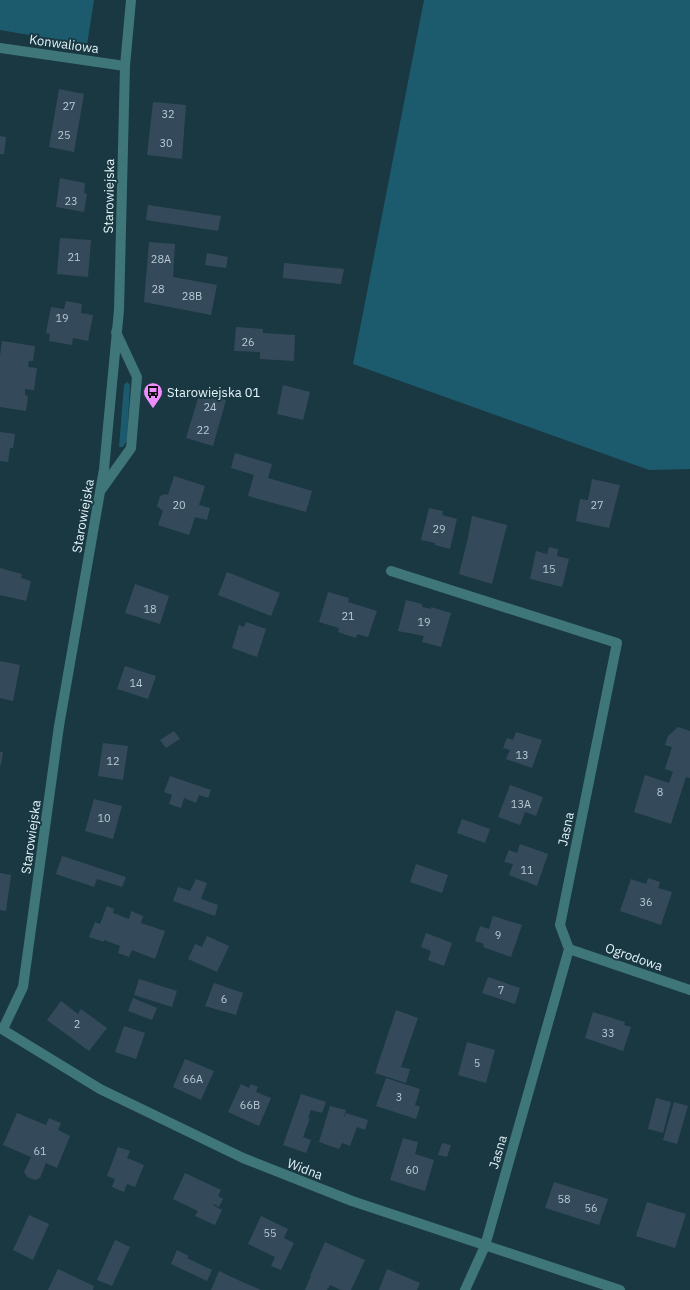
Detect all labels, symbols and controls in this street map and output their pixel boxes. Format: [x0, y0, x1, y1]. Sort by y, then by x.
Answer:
street label: Konwaliowa [28, 31, 100, 57]
house number: 27 [62, 99, 76, 113]
house number: 32 [161, 107, 175, 121]
house number: 25 [57, 128, 71, 142]
house number: 30 [159, 136, 173, 150]
street label: Starowiejska [100, 158, 118, 233]
house number: 23 [64, 194, 78, 208]
house number: 21 [67, 250, 81, 264]
house number: 28A [151, 252, 171, 266]
house number: 28 [151, 282, 165, 296]
house number: 28B [182, 289, 202, 303]
house number: 19 [55, 311, 69, 325]
house number: 26 [241, 335, 255, 349]
bus stop icon: Starowiejska 01 [142, 381, 164, 409]
place label: Starowiejska 01 [167, 384, 261, 401]
house number: 24 [203, 400, 217, 414]
house number: 22 [196, 423, 210, 437]
street label: Starowiejska [68, 478, 98, 554]
house number: 20 [172, 498, 186, 512]
house number: 27 [590, 498, 604, 512]
house number: 29 [432, 522, 446, 536]
house number: 15 [542, 562, 556, 576]
house number: 18 [143, 602, 157, 616]
house number: 21 [341, 609, 355, 623]
house number: 19 [417, 615, 431, 629]
house number: 14 [129, 676, 143, 690]
house number: 13 [515, 748, 529, 762]
house number: 12 [106, 754, 120, 768]
house number: 8 [657, 785, 663, 799]
house number: 13A [511, 797, 531, 811]
street label: Starowiejska [17, 799, 45, 875]
street label: Jasna [554, 810, 578, 848]
house number: 10 [97, 811, 111, 825]
house number: 11 [520, 863, 534, 877]
house number: 36 [639, 895, 653, 909]
house number: 9 [495, 928, 501, 942]
street label: Ogrodowa [603, 939, 665, 975]
house number: 7 [498, 983, 504, 997]
house number: 6 [221, 992, 227, 1006]
house number: 2 [74, 1017, 80, 1031]
house number: 33 [601, 1026, 615, 1040]
house number: 5 [474, 1056, 480, 1070]
house number: 66A [183, 1072, 203, 1086]
house number: 3 [396, 1090, 402, 1104]
house number: 66B [240, 1098, 260, 1112]
street label: Jasna [485, 1133, 511, 1171]
house number: 61 [33, 1144, 47, 1158]
street label: Widna [285, 1154, 325, 1184]
house number: 60 [405, 1163, 419, 1177]
house number: 58 [557, 1192, 571, 1206]
house number: 56 [584, 1201, 598, 1215]
house number: 55 [263, 1226, 277, 1240]

